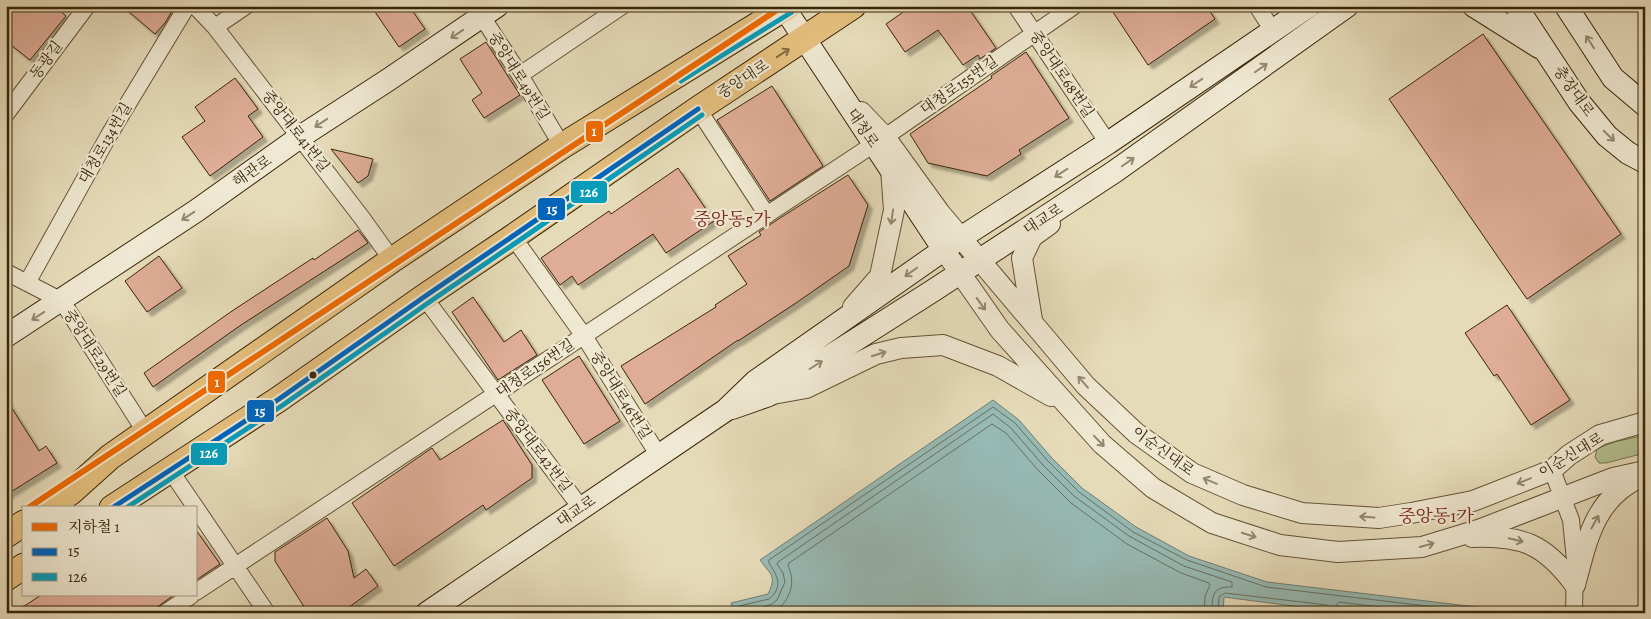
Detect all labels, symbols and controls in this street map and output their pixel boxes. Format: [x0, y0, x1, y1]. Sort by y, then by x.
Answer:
street label: 중앙대로68번길 [1025, 26, 1099, 122]
street label: 중앙대로49번길 [484, 28, 554, 124]
one-way arrow [450, 29, 464, 39]
one-way arrow [1585, 35, 1595, 49]
street label: 동광길 [25, 37, 67, 83]
one-way arrow [775, 48, 789, 58]
street label: 대청로155번길 [916, 51, 1002, 119]
street label: 중앙대로 [713, 55, 773, 103]
street label: 충장대로 [1549, 62, 1599, 121]
one-way arrow [1254, 63, 1268, 73]
one-way arrow [1189, 78, 1203, 88]
street label: 중앙대로41번길 [258, 86, 334, 176]
street label: 대청로134번길 [74, 99, 136, 187]
street label: 대청로 [843, 104, 884, 152]
one-way arrow [315, 119, 329, 129]
line badge: 1 [585, 120, 604, 143]
text: 1 [591, 122, 597, 141]
one-way arrow [1602, 130, 1615, 142]
street label: 해관로 [228, 150, 276, 192]
one-way arrow [1121, 156, 1134, 167]
one-way arrow [1054, 168, 1068, 178]
line badge: 126 [570, 180, 608, 204]
text: 126 [580, 183, 599, 202]
line badge: 15 [537, 197, 566, 221]
street label: 대교로 [1019, 199, 1067, 239]
text: 15 [547, 200, 558, 219]
district label: 중앙동5가 [693, 207, 771, 231]
one-way arrow [887, 208, 897, 224]
one-way arrow [181, 211, 195, 221]
one-way arrow [904, 267, 918, 277]
one-way arrow [976, 297, 986, 311]
street label: 중앙대로29번길 [59, 305, 131, 401]
one-way arrow [31, 310, 45, 321]
street label: 대청로156번길 [492, 334, 578, 402]
street label: 중앙대로46번길 [586, 347, 656, 443]
one-way arrow [871, 349, 887, 358]
one-way arrow [809, 360, 823, 370]
line badge: 1 [207, 370, 226, 394]
unlabelled marker [308, 370, 318, 380]
text: 1 [214, 373, 220, 392]
one-way arrow [1077, 375, 1088, 388]
line badge: 15 [246, 399, 275, 423]
text: 15 [255, 402, 266, 421]
street label: 중앙대로42번길 [500, 404, 576, 496]
street label: 이순신대로 [1128, 422, 1199, 481]
street label: 이순신대로 [1535, 428, 1608, 482]
one-way arrow [1092, 434, 1104, 446]
line badge: 126 [190, 442, 228, 466]
text: 126 [200, 444, 219, 463]
one-way arrow [1203, 475, 1218, 485]
one-way arrow [1517, 477, 1532, 487]
street label: 대교로 [552, 490, 600, 531]
district label: 중앙동1가 [1398, 504, 1474, 528]
legend [22, 506, 198, 596]
one-way arrow [1359, 513, 1375, 522]
one-way arrow [1590, 515, 1600, 530]
text: 지하철 1 [68, 517, 120, 537]
one-way arrow [1241, 531, 1257, 541]
one-way arrow [1508, 536, 1524, 546]
one-way arrow [1418, 540, 1434, 550]
text: 15 [68, 541, 80, 561]
text: 126 [68, 567, 87, 587]

